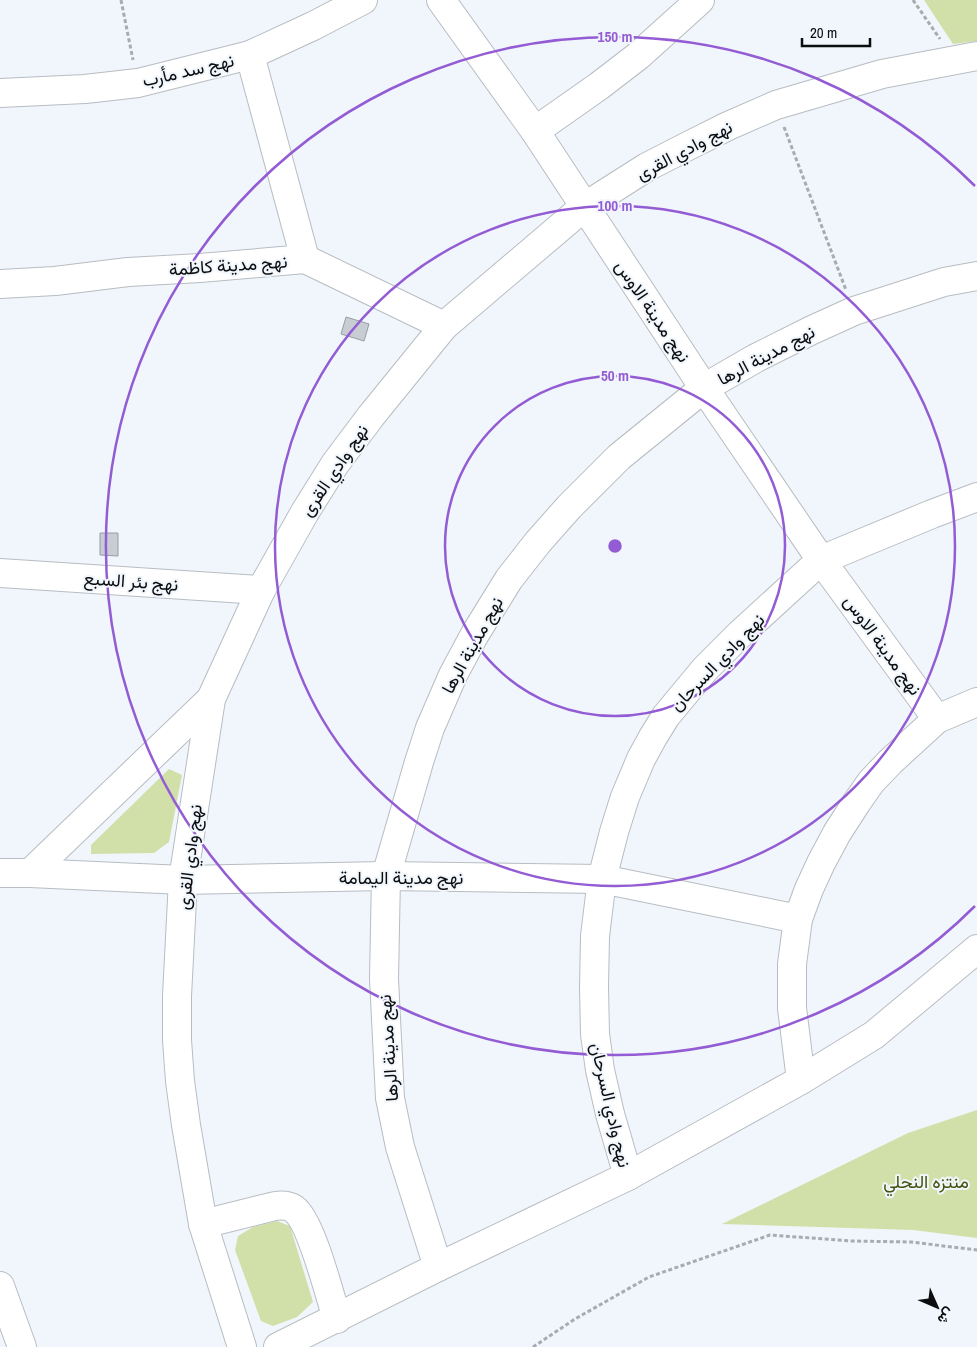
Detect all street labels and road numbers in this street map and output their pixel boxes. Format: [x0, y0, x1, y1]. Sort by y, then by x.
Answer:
street label: نهج سد مأرب [140, 47, 236, 93]
street label: نهج وادي القرى [631, 114, 738, 189]
street label: نهج مدينة كاظمة [168, 248, 288, 282]
street label: نهج مدينة الاوس [609, 255, 697, 367]
street label: نهج مدينة الرها [713, 319, 819, 391]
street label: نهج وادي القرى [294, 419, 377, 523]
street label: نهج بئر السبع [83, 565, 179, 597]
street label: نهج مدينة الاوس [838, 590, 928, 700]
street label: نهج مدينة الرها [435, 592, 509, 698]
street label: نهج وادي السرحان [664, 608, 772, 719]
street label: نهج وادي القرى [170, 803, 211, 912]
street label: نهج مدينة اليمامة [339, 865, 463, 890]
street label: نهج مدينة الرها [372, 994, 404, 1102]
street label: نهج وادي السرحان [582, 1040, 637, 1170]

